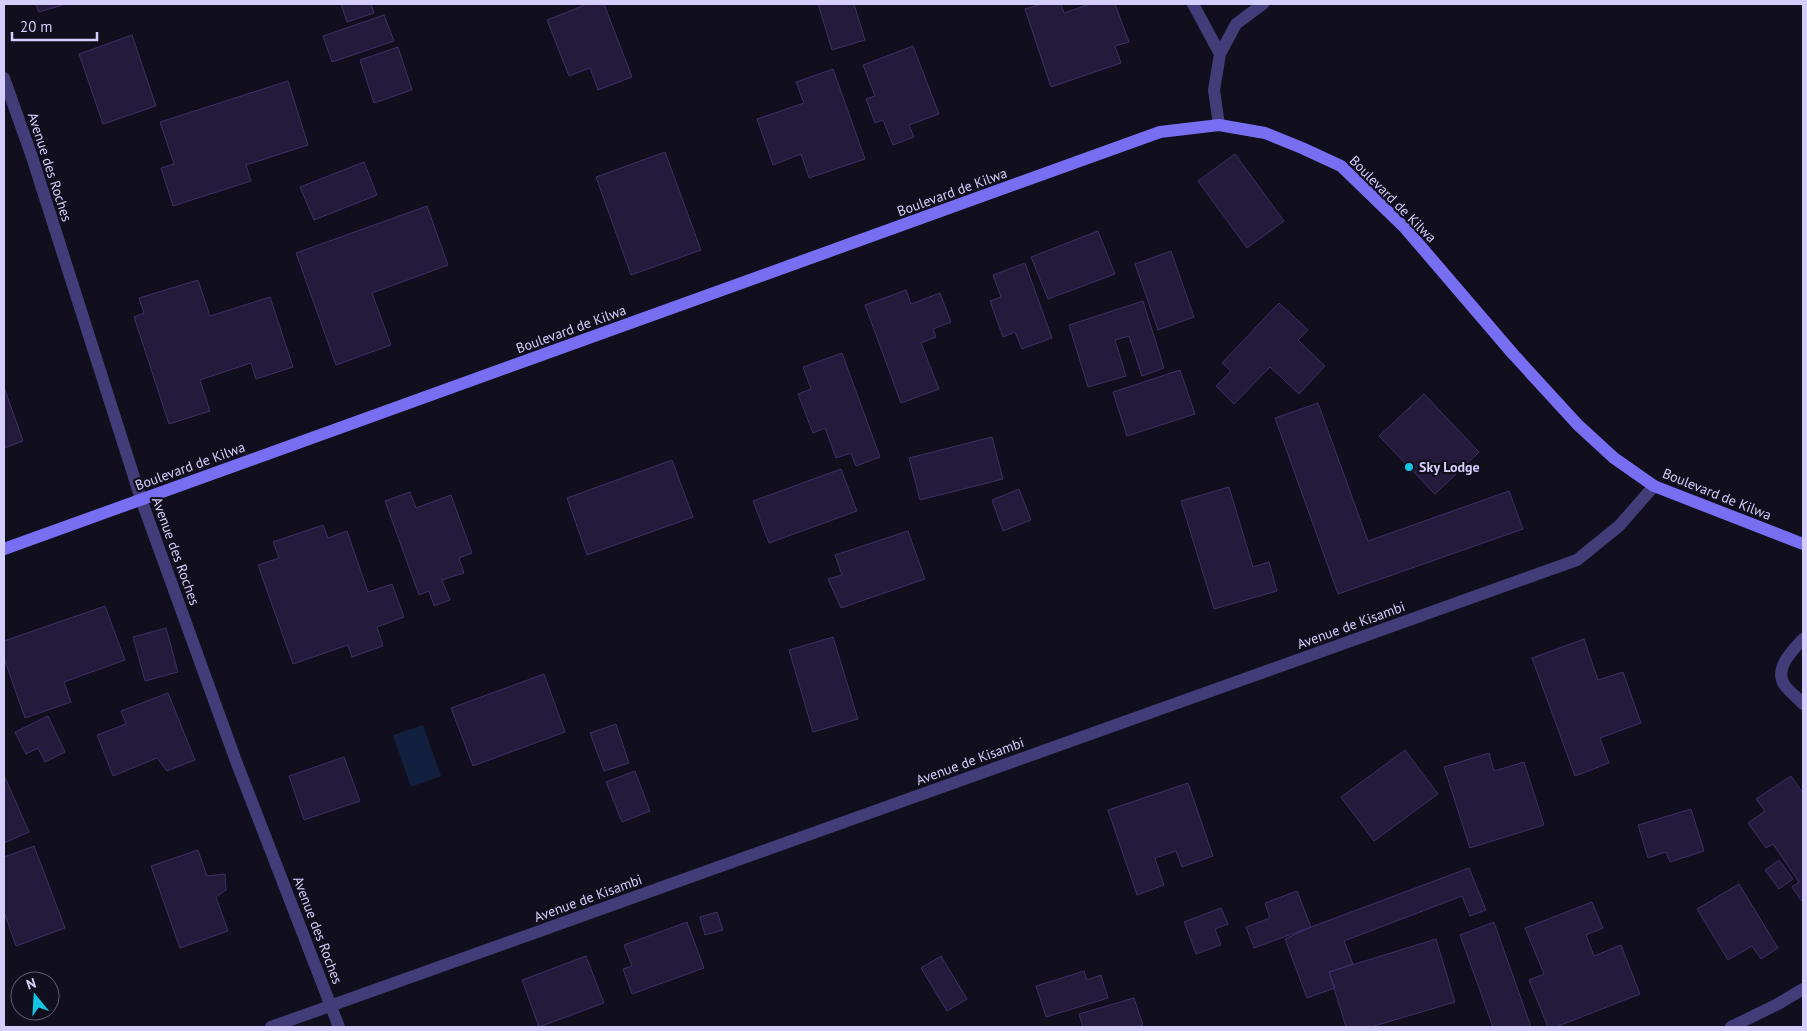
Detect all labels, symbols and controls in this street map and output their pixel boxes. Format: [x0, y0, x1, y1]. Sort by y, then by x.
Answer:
scale bar [12, 10, 98, 42]
text: 20 m [20, 17, 53, 36]
street label: Avenue des Roches [24, 110, 76, 224]
street label: Boulevard de Kilwa [1346, 152, 1440, 246]
street label: Boulevard de Kilwa [894, 164, 1010, 220]
street label: Boulevard de Kilwa [513, 301, 629, 357]
street label: Boulevard de Kilwa [132, 438, 248, 494]
place label: Sky Lodge [1419, 458, 1480, 476]
marker: Sky Lodge [1403, 461, 1415, 473]
street label: Boulevard de Kilwa [1660, 464, 1774, 524]
street label: Avenue des Roches [148, 494, 204, 608]
street label: Avenue de Kisambi [1295, 597, 1407, 653]
street label: Avenue de Kisambi [914, 733, 1026, 789]
street label: Avenue de Kisambi [532, 870, 644, 926]
street label: Avenue des Roches [289, 874, 347, 986]
north arrow [10, 971, 60, 1021]
text: N [24, 974, 38, 994]

